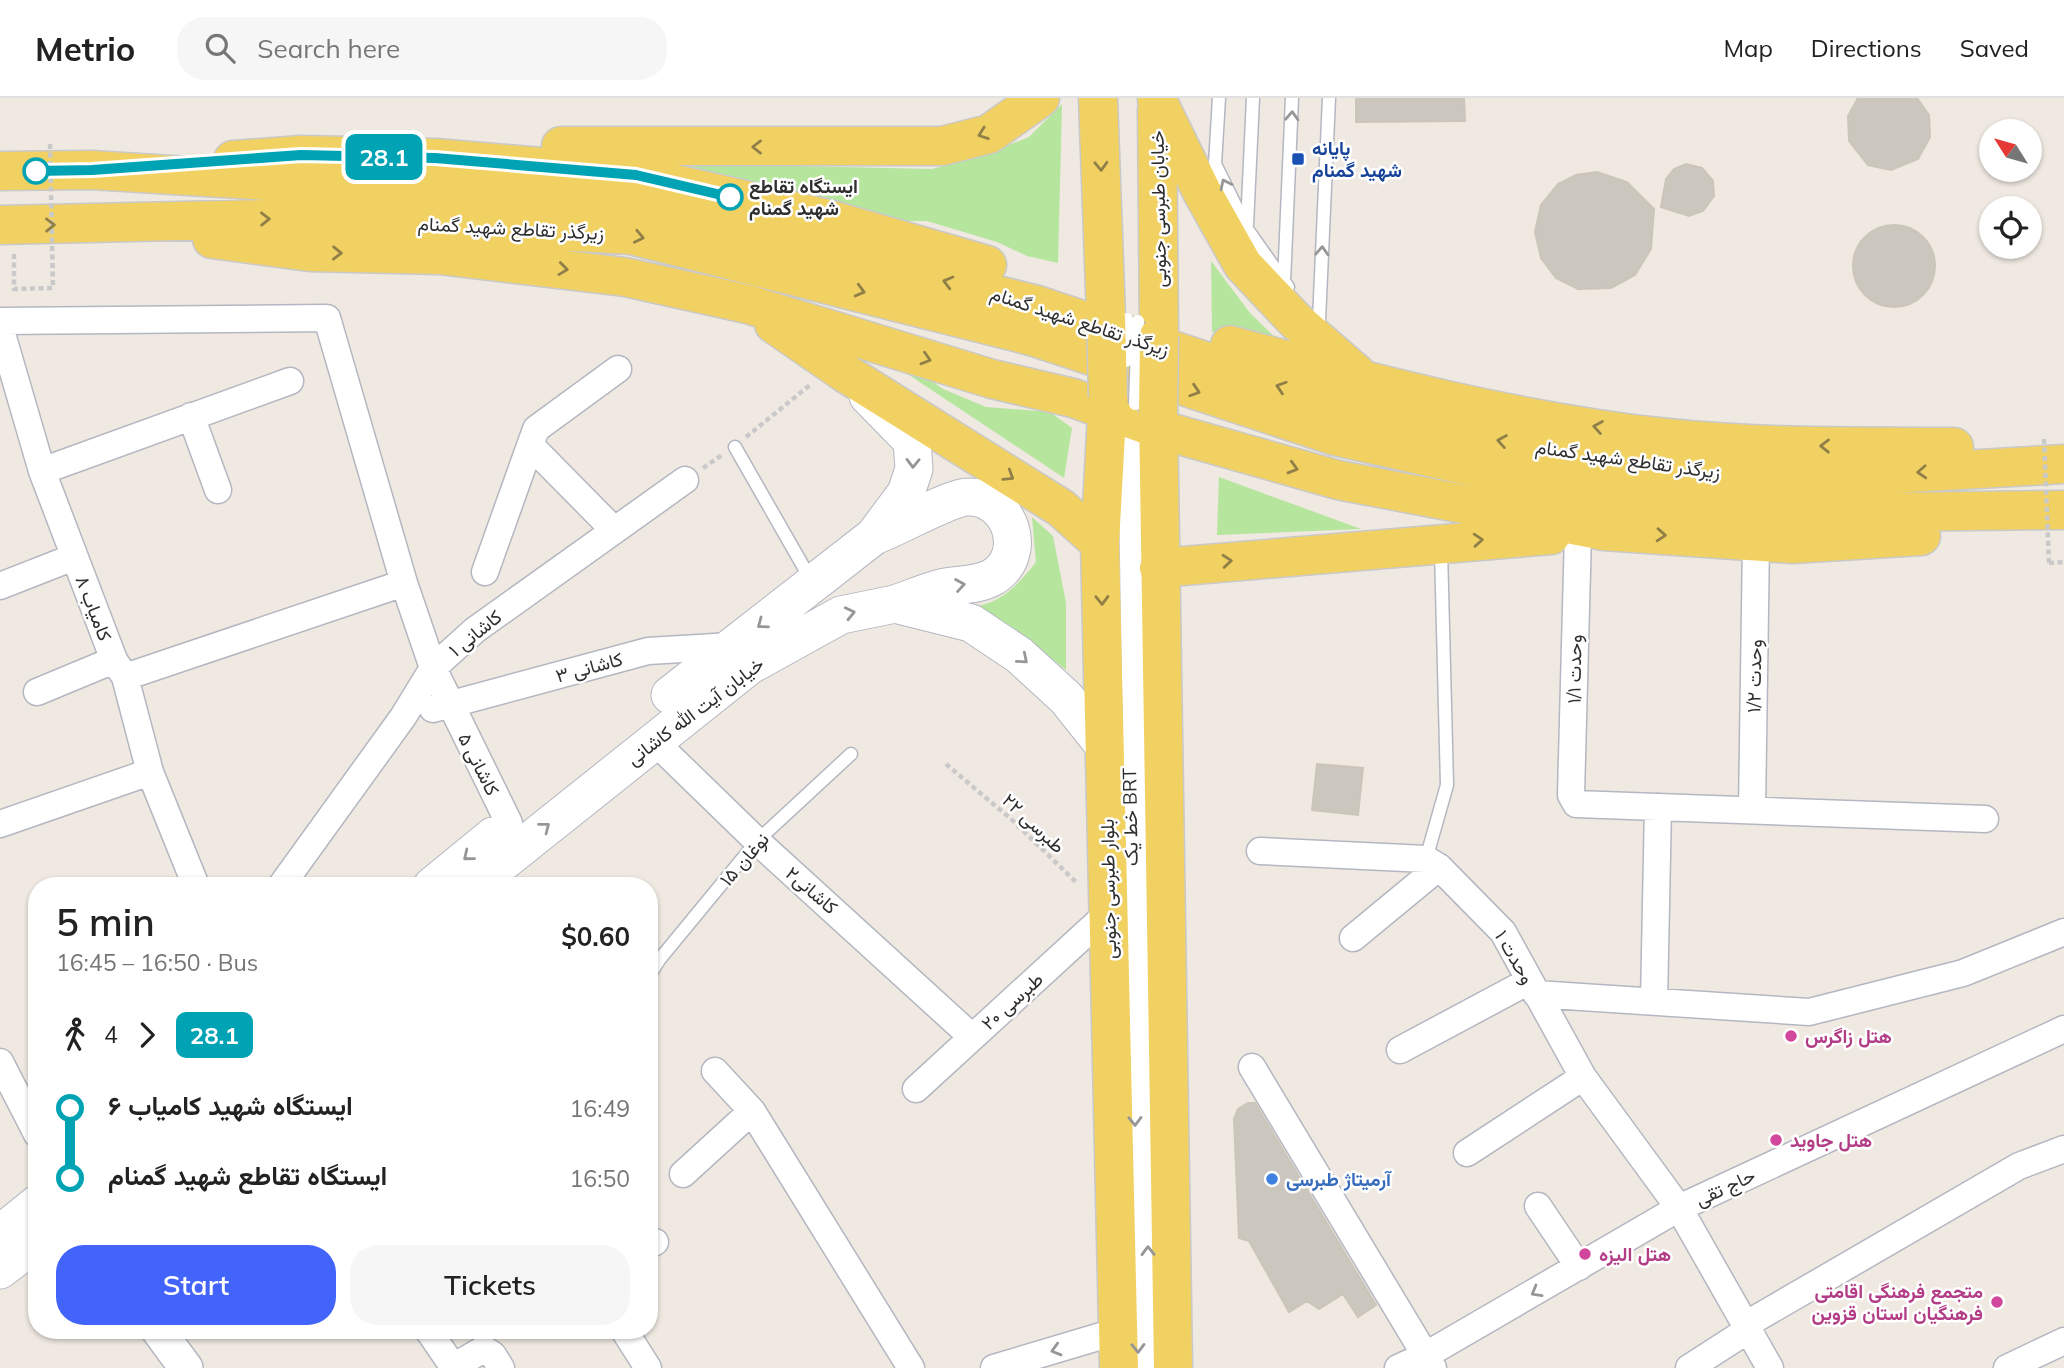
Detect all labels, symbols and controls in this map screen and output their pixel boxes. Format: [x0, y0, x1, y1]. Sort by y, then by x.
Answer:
search box [177, 17, 667, 80]
text: Metrio [35, 28, 135, 69]
icon: search [201, 29, 239, 67]
text: Search here [257, 32, 400, 65]
text: Map [1723, 33, 1773, 63]
text: Directions [1811, 33, 1922, 63]
text: Saved [1960, 33, 2029, 63]
one-way arrow [1284, 110, 1299, 121]
north arrow [1979, 119, 2042, 182]
map controls [1979, 119, 2042, 259]
one-way arrow [977, 126, 989, 140]
street label: خیابان طبرسی جنوبی [1145, 130, 1171, 288]
line badge: 28.1 [335, 134, 433, 180]
place label: پایانه شهید گمنام [1312, 136, 1402, 183]
one-way arrow [751, 139, 762, 154]
text: 28.1 [359, 142, 409, 172]
marker: پایانه شهید گمنام [1290, 151, 1306, 167]
unlabelled marker [23, 158, 49, 184]
one-way arrow [1093, 161, 1108, 172]
place label: ایستگاه تقاطع شهید گمنام [749, 174, 858, 221]
one-way arrow [1219, 179, 1233, 191]
marker: ایستگاه تقاطع شهید گمنام [717, 184, 743, 210]
button: locate [1979, 196, 2042, 259]
street label: زیرگذر تقاطع شهید گمنام [417, 211, 605, 247]
one-way arrow [260, 212, 271, 227]
one-way arrow [44, 217, 55, 232]
one-way arrow [633, 229, 645, 244]
one-way arrow [332, 245, 343, 261]
one-way arrow [1314, 246, 1329, 257]
one-way arrow [558, 262, 569, 277]
one-way arrow [942, 275, 954, 290]
street label: زیرگذر تقاطع شهید گمنام [987, 281, 1172, 363]
one-way arrow [854, 283, 866, 297]
one-way arrow [920, 351, 932, 366]
one-way arrow [1276, 381, 1288, 395]
one-way arrow [1189, 383, 1201, 397]
one-way arrow [1592, 420, 1604, 435]
one-way arrow [1496, 434, 1508, 449]
street label: زیرگذر تقاطع شهید گمنام [1534, 434, 1722, 486]
one-way arrow [1819, 438, 1829, 454]
one-way arrow [905, 458, 920, 469]
one-way arrow [1287, 459, 1299, 474]
one-way arrow [1917, 465, 1928, 480]
one-way arrow [1001, 467, 1014, 480]
one-way arrow [1656, 527, 1667, 542]
one-way arrow [1473, 533, 1484, 548]
one-way arrow [1222, 554, 1233, 569]
street label: کامیاب ۸ [71, 572, 117, 644]
one-way arrow [954, 578, 966, 593]
one-way arrow [1094, 595, 1109, 606]
street label: کاشانی ۱ [444, 604, 506, 662]
one-way arrow [844, 607, 856, 622]
one-way arrow [757, 615, 770, 628]
street label: وحدت ۱/۱ [1561, 634, 1587, 704]
street label: وحدت ۱/۲ [1741, 639, 1767, 713]
street label: کاشانی ۳ [553, 647, 625, 687]
street label: خیابان آیت الله کاشانی [622, 651, 768, 771]
one-way arrow [1015, 651, 1028, 664]
street label: کاشانی ۵ [453, 729, 505, 799]
street label: خط یک BRT [1117, 767, 1143, 866]
street label: طبرسی ۲۲ [998, 788, 1070, 858]
street label: بلوار طبرسی جنوبی [1095, 819, 1121, 959]
one-way arrow [537, 822, 549, 835]
street label: نوغان ۱۵ [714, 827, 774, 891]
one-way arrow [464, 848, 477, 860]
street label: کاشانی۲ [781, 861, 843, 919]
text: 5 min [56, 898, 155, 946]
text: $0.60 [561, 920, 630, 953]
street label: وحدت ۱ [1490, 926, 1540, 988]
text: 16:45 – 16:50 · Bus [56, 948, 258, 977]
street label: طبرسی ۲۰ [976, 967, 1048, 1035]
icon: walk [56, 1016, 94, 1054]
icon: forward [128, 1016, 166, 1054]
text: 4 [104, 1020, 118, 1049]
text: 28.1 [190, 1020, 239, 1050]
place label: هتل زاگرس [1805, 1024, 1892, 1049]
marker: هتل زاگرس [1783, 1028, 1799, 1044]
text: ایستگاه شهید کامیاب ۶ [108, 1089, 353, 1122]
text: 16:49 [570, 1094, 630, 1123]
one-way arrow [1127, 1116, 1143, 1127]
place label: هتل جاوید [1790, 1128, 1872, 1153]
marker: هتل جاوید [1768, 1132, 1784, 1148]
text: ایستگاه تقاطع شهید گمنام [108, 1159, 387, 1192]
street label: حاج تقی [1691, 1163, 1759, 1212]
text: 16:50 [570, 1164, 630, 1193]
place label: آرمیتاژ طبرسی [1286, 1167, 1392, 1192]
marker: آرمیتاژ طبرسی [1264, 1171, 1280, 1187]
place label: هتل الیزه [1599, 1242, 1671, 1267]
button: Start [56, 1245, 336, 1325]
button: Tickets [350, 1245, 630, 1325]
one-way arrow [1141, 1245, 1156, 1256]
marker: هتل الیزه [1577, 1246, 1593, 1262]
place label: متجمع فرهنگی اقامتی فرهنگیان استان قزوین [1811, 1279, 1983, 1326]
one-way arrow [1530, 1284, 1543, 1297]
marker: متجمع فرهنگی اقامتی فرهنگیان استان قزوین [1989, 1294, 2005, 1310]
one-way arrow [1050, 1341, 1062, 1356]
one-way arrow [1131, 1343, 1146, 1354]

